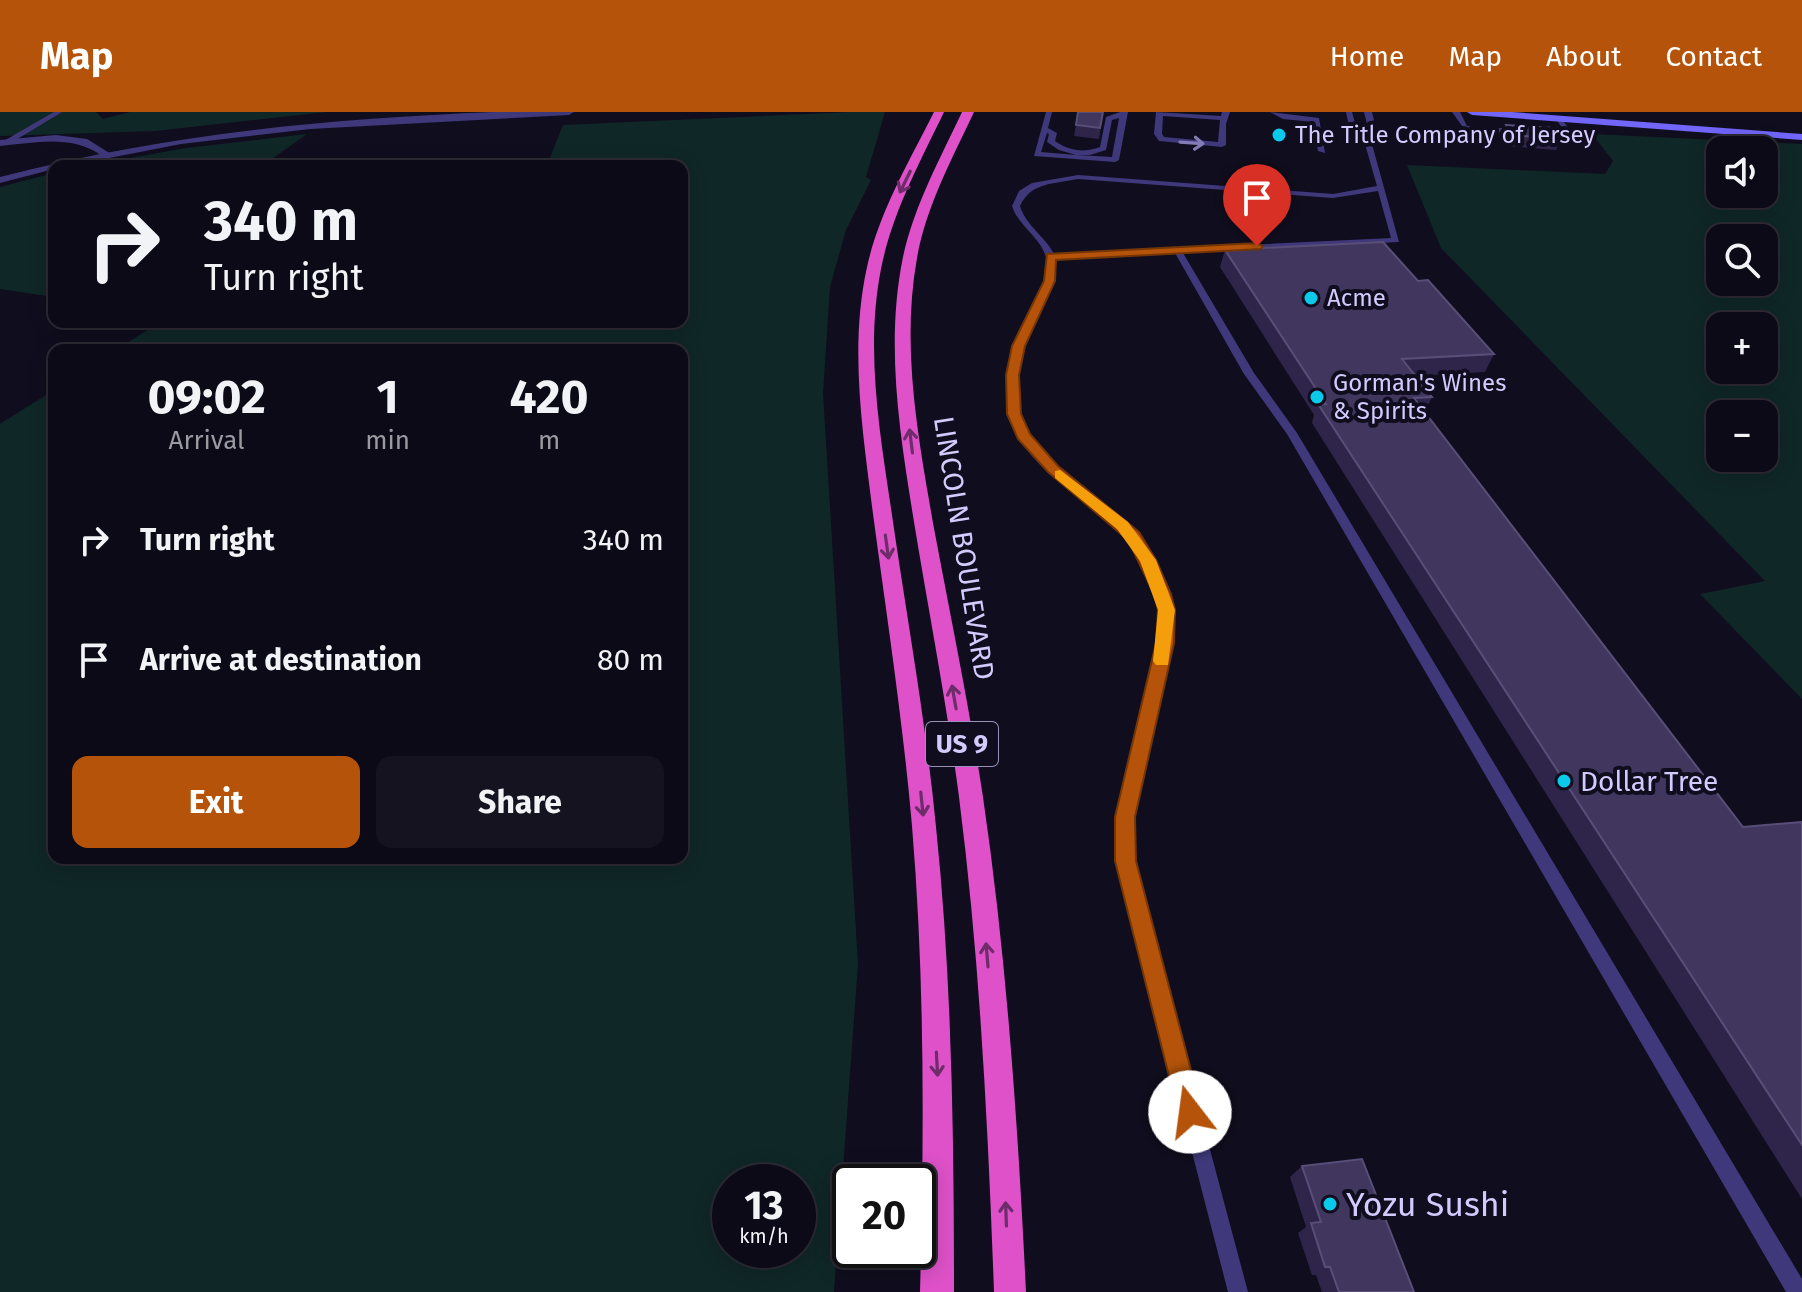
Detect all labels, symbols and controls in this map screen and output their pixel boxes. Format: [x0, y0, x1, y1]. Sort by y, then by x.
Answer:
text: Map [40, 33, 113, 79]
text: Home [1330, 40, 1404, 73]
text: Map [1448, 40, 1502, 73]
text: About [1546, 40, 1621, 73]
text: Contact [1665, 40, 1762, 73]
place label: The Title Company of Jersey [1295, 121, 1595, 149]
marker: The Title Company of Jersey [1270, 126, 1288, 144]
one-way arrow [1178, 136, 1205, 151]
map controls [1706, 136, 1778, 472]
button: sound [1706, 136, 1778, 208]
pin [1223, 164, 1291, 246]
one-way arrow [897, 170, 913, 194]
icon: arrive [1235, 176, 1279, 220]
text: 340 m [204, 188, 358, 255]
icon: right [72, 192, 176, 296]
button: search [1706, 224, 1778, 296]
text: Turn right [204, 256, 364, 300]
place label: Acme [1327, 284, 1386, 312]
marker: Acme [1302, 289, 1320, 307]
button: + [1706, 312, 1778, 384]
text: 09:02 [147, 368, 266, 426]
text: 1 [377, 368, 399, 426]
text: 420 [510, 368, 589, 426]
place label: Gorman's Wines & Spirits [1333, 369, 1506, 425]
marker: Gorman's Wines & Spirits [1308, 388, 1326, 406]
button: − [1706, 400, 1778, 472]
street label: LINCOLN BOULEVARD [927, 414, 1001, 682]
text: Arrival [169, 425, 245, 456]
text: min [365, 425, 410, 456]
text: m [538, 425, 560, 456]
one-way arrow [904, 428, 919, 455]
icon: right [72, 518, 116, 562]
text: Turn right [140, 522, 275, 558]
text: 340 m [583, 522, 664, 558]
one-way arrow [880, 534, 895, 559]
icon: arrive [72, 638, 116, 682]
text: Arrive at destination [140, 642, 422, 678]
text: 80 m [597, 642, 664, 678]
one-way arrow [946, 685, 961, 710]
road number: US 9 [926, 722, 998, 766]
button: Exit [72, 756, 360, 848]
button: Share [376, 756, 664, 848]
place label: Dollar Tree [1580, 765, 1718, 798]
marker: Dollar Tree [1555, 772, 1573, 790]
one-way arrow [914, 791, 929, 817]
one-way arrow [979, 942, 994, 969]
one-way arrow [930, 1050, 945, 1077]
position arrow [1148, 1070, 1232, 1154]
speed limit sign: 20 [832, 1164, 936, 1268]
text: 13 [744, 1182, 784, 1230]
place label: Yozu Sushi [1346, 1184, 1509, 1225]
marker: Yozu Sushi [1321, 1195, 1339, 1213]
one-way arrow [999, 1201, 1014, 1228]
text: km/h [739, 1224, 789, 1248]

